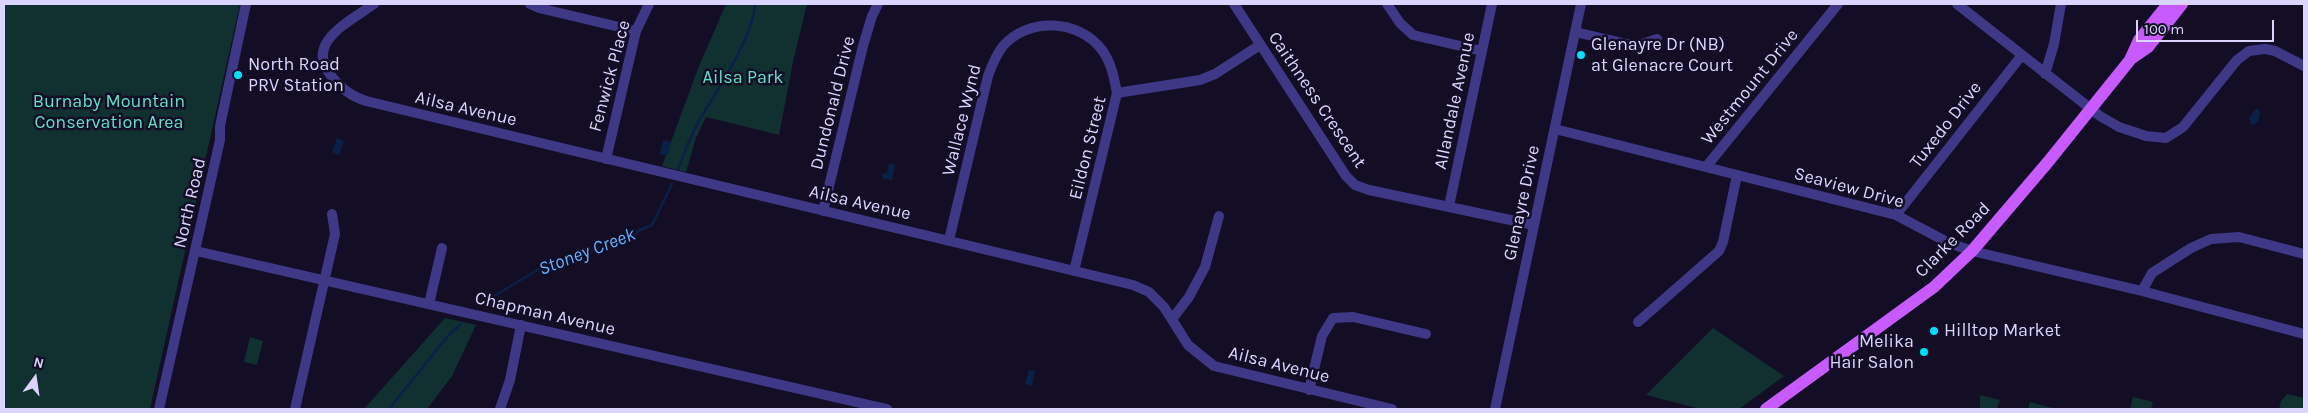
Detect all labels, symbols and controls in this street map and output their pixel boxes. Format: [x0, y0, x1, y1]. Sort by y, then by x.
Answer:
scale bar [2138, 10, 2276, 42]
street label: Fenwick Place [585, 18, 635, 134]
text: 100 m [2144, 20, 2184, 38]
street label: Westmount Drive [1697, 25, 1803, 149]
street label: Caithness Crescent [1263, 28, 1371, 172]
street label: Allandale Avenue [1430, 30, 1480, 172]
street label: Dundonald Drive [806, 34, 860, 172]
place label: Glenayre Dr (NB) at Glenacre Court [1591, 34, 1733, 76]
marker: Glenayre Dr (NB) at Glenacre Court [1575, 49, 1587, 61]
place label: North Road PRV Station [248, 54, 344, 96]
street label: Wallace Wynd [938, 62, 986, 178]
park label: Ailsa Park [703, 67, 783, 89]
marker: North Road PRV Station [232, 69, 244, 81]
street label: Tuxedo Drive [1905, 77, 1987, 173]
street label: Ailsa Avenue [413, 87, 519, 131]
park label: Burnaby Mountain Conservation Area [33, 91, 185, 134]
street label: Eildon Street [1065, 94, 1111, 202]
street label: Glenayre Drive [1499, 143, 1545, 263]
street label: North Road [169, 156, 211, 250]
street label: Seaview Drive [1792, 163, 1906, 213]
street label: Ailsa Avenue [807, 181, 913, 225]
street label: Clarke Road [1911, 198, 1995, 282]
water label: Stoney Creek [535, 223, 639, 281]
street label: Chapman Avenue [473, 287, 617, 341]
place label: Hilltop Market [1944, 320, 2061, 342]
marker: Hilltop Market [1928, 325, 1940, 337]
place label: Melika Hair Salon [1829, 331, 1914, 374]
street label: Ailsa Avenue [1226, 342, 1332, 388]
marker: Melika Hair Salon [1918, 346, 1930, 358]
north arrow [10, 353, 60, 403]
text: N [32, 353, 46, 372]

